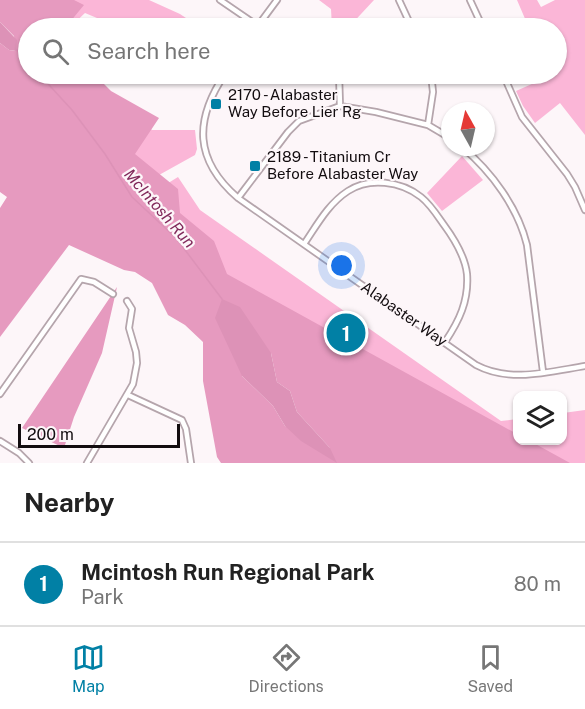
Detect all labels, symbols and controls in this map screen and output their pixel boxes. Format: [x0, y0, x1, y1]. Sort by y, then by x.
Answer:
search box [18, 18, 567, 84]
icon: search [39, 35, 72, 68]
text: Search here [87, 38, 211, 64]
place label: 2170 - Alabaster Way Before Lier Rg [228, 86, 361, 120]
marker: 2170 - Alabaster Way Before Lier Rg [209, 97, 223, 111]
north arrow [441, 102, 495, 156]
place label: 2189 - Titanium Cr Before Alabaster Way [267, 148, 418, 182]
marker: 2189 - Titanium Cr Before Alabaster Way [248, 159, 262, 173]
water label: McIntosh Run [120, 165, 199, 252]
your location [327, 251, 356, 280]
street label: Alabaster Way [358, 278, 450, 349]
pin: 1 [326, 310, 366, 356]
map controls [513, 391, 567, 445]
button: layers [513, 391, 567, 445]
scale bar [18, 421, 180, 448]
text: 200 m [27, 425, 74, 444]
text: Nearby [24, 487, 114, 518]
text: Mcintosh Run Regional Park [81, 559, 375, 585]
text: 1 [39, 572, 48, 596]
text: 80 m [514, 572, 561, 596]
text: Park [81, 585, 124, 609]
tab: Map [72, 641, 105, 696]
tab: Directions [249, 641, 324, 696]
tab: Saved [467, 641, 513, 696]

